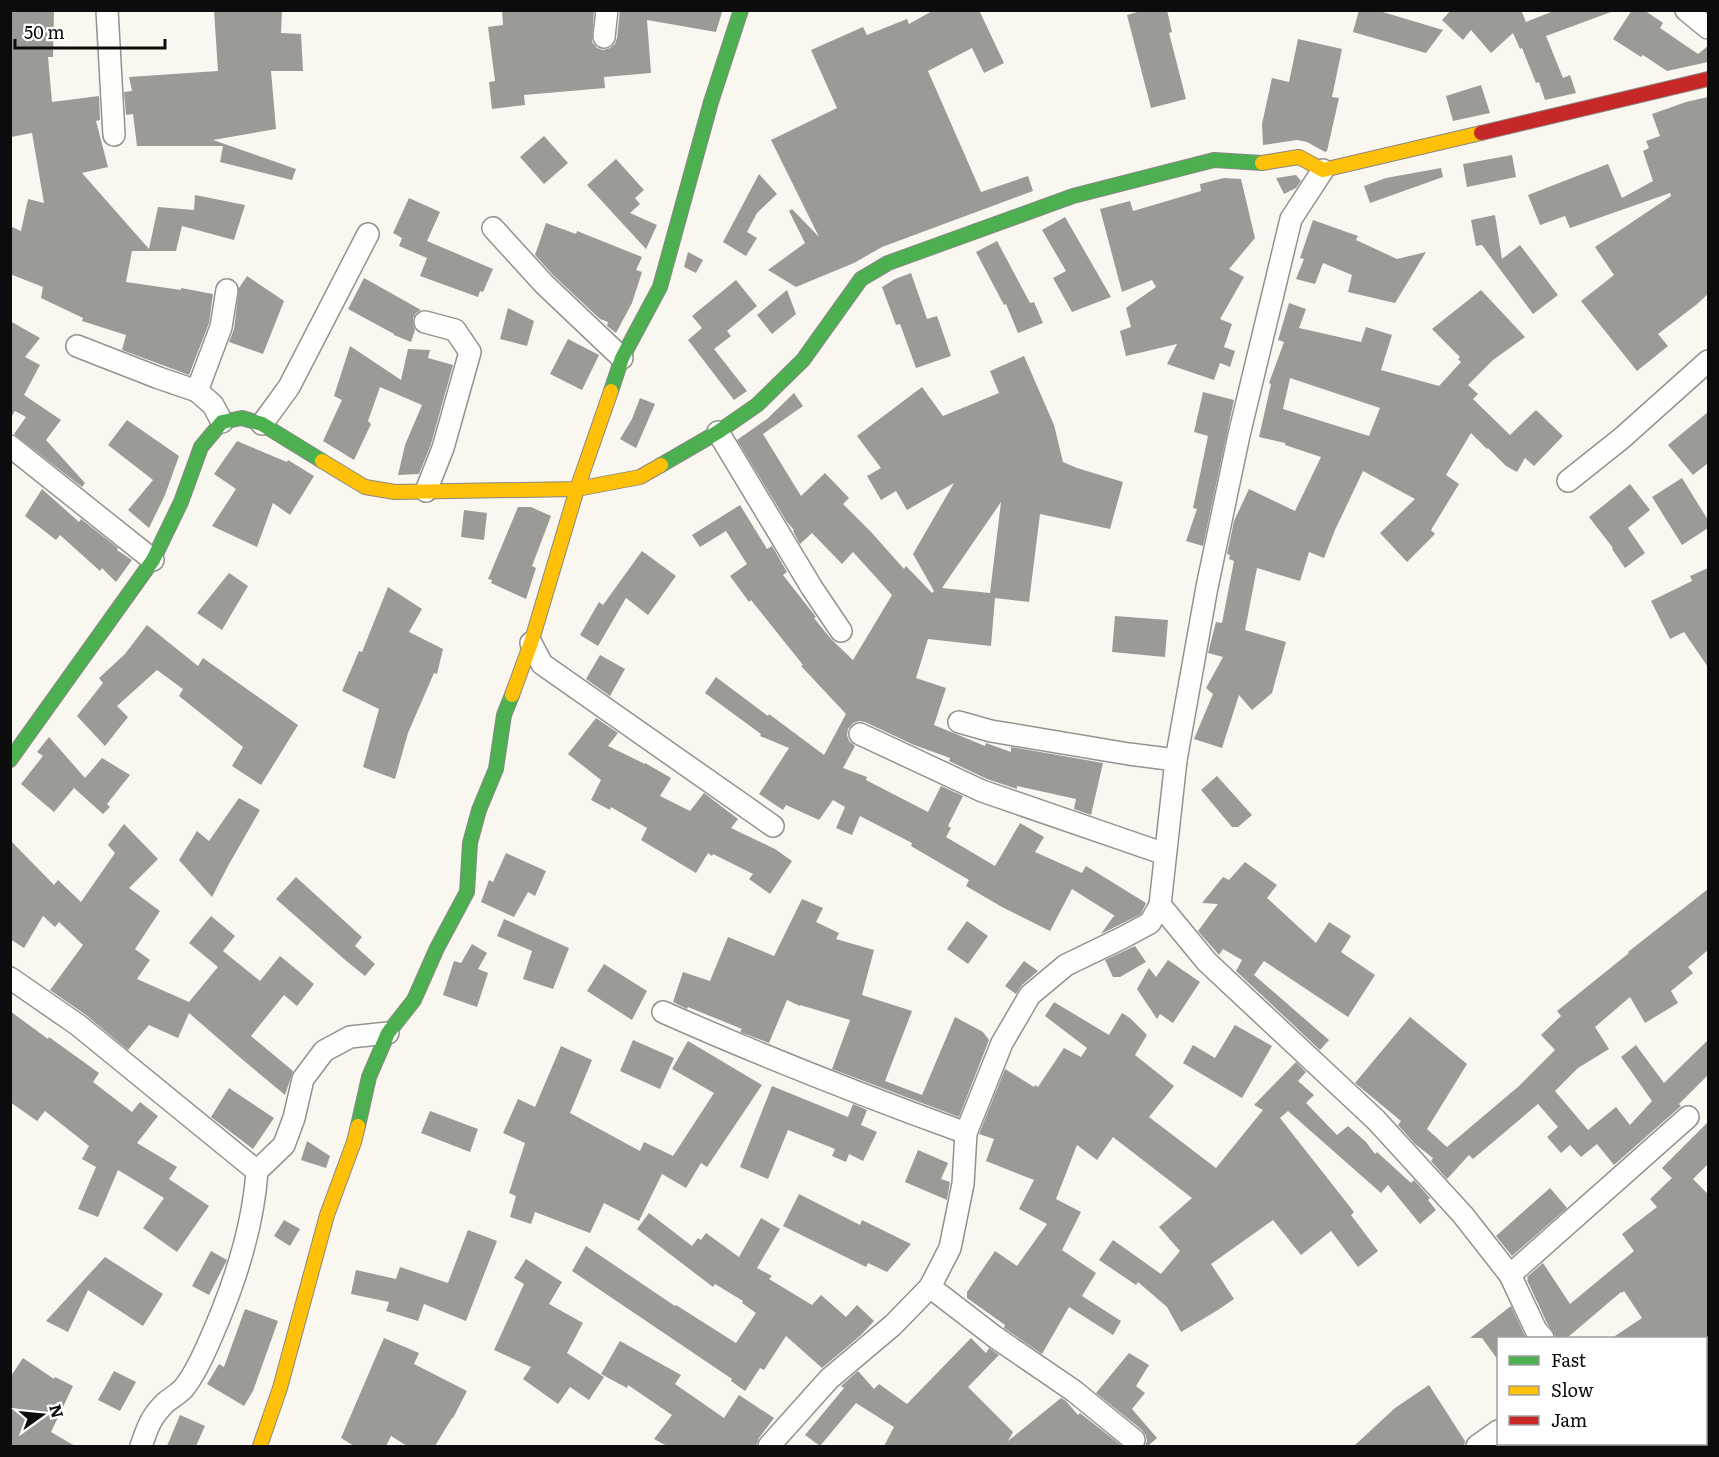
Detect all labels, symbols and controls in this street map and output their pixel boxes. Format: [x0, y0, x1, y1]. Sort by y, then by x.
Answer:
scale bar [15, 12, 165, 50]
text: 50 m [24, 18, 65, 45]
legend [1497, 1337, 1707, 1445]
text: Fast [1551, 1346, 1587, 1373]
text: Slow [1551, 1376, 1594, 1403]
north arrow [12, 1385, 72, 1445]
text: N [44, 1401, 71, 1420]
text: Jam [1551, 1406, 1587, 1433]

